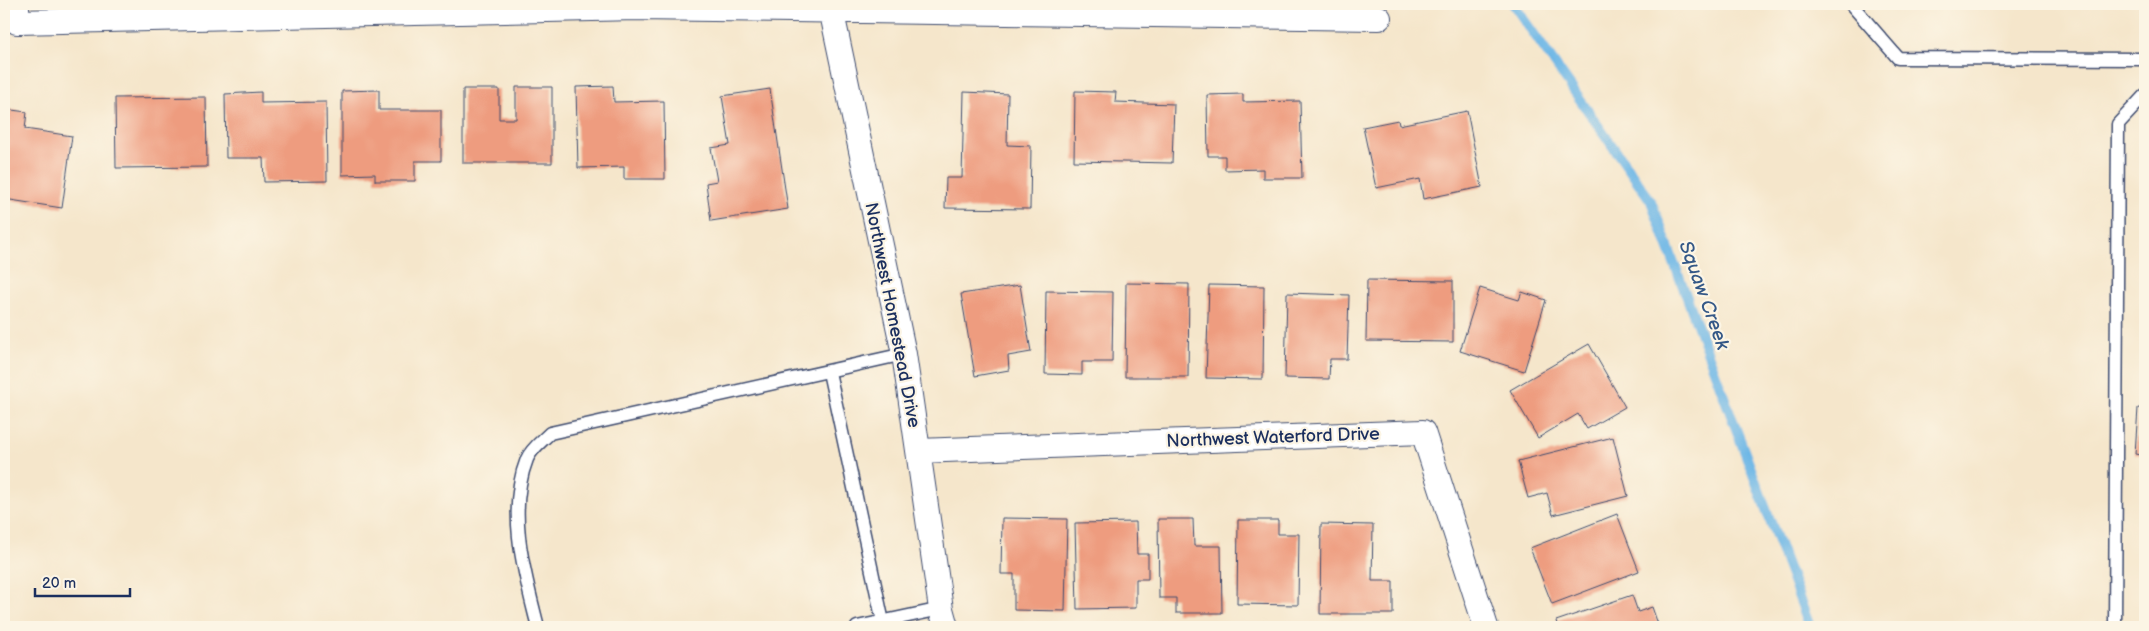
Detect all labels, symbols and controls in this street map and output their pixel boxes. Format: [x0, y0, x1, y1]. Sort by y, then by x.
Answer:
street label: Northwest Homestead Drive [860, 201, 925, 430]
water label: Squaw Creek [1673, 238, 1734, 354]
street label: Northwest Waterford Drive [1166, 423, 1380, 452]
scale bar [35, 566, 130, 598]
text: 20 m [42, 574, 76, 593]

